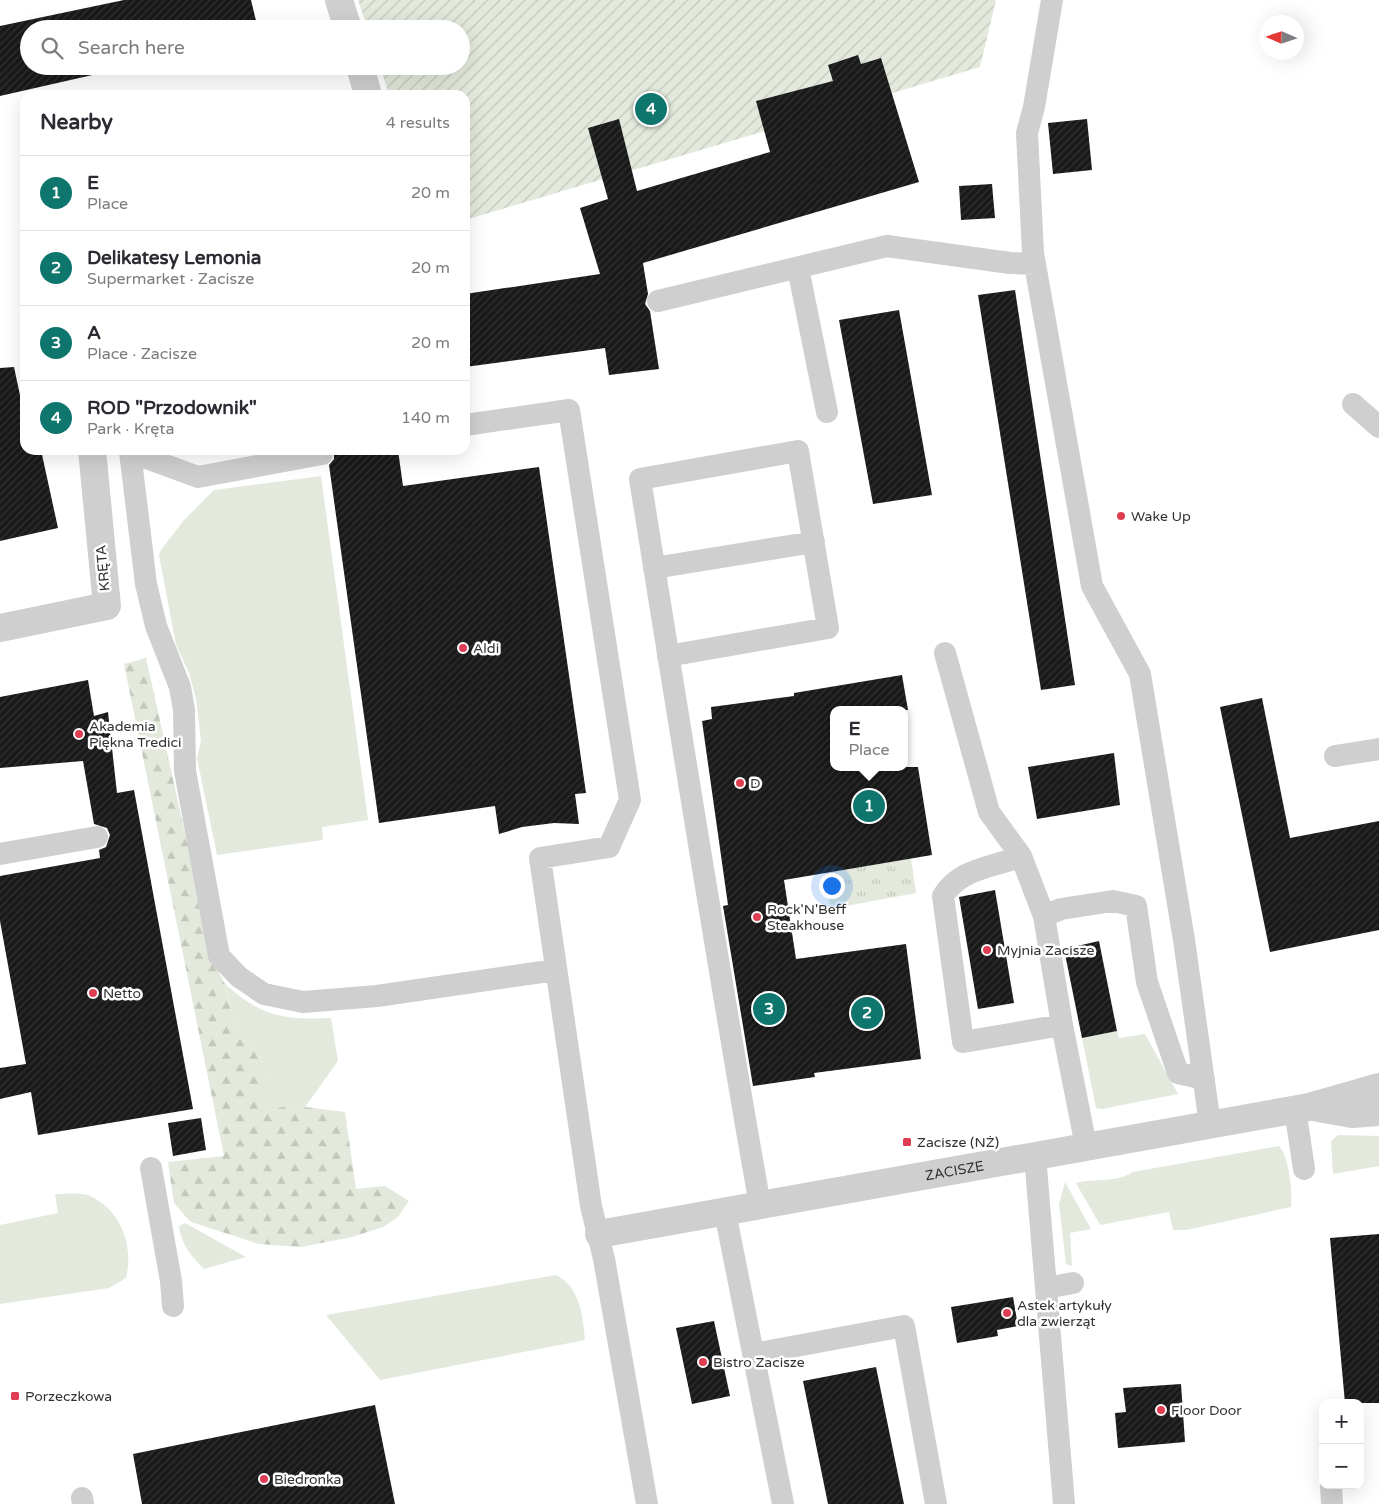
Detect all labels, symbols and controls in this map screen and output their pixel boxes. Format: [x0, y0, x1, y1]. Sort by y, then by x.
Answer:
north arrow [1259, 15, 1304, 60]
search box [20, 20, 470, 75]
icon: search [38, 34, 66, 62]
text: Search here [78, 37, 185, 59]
pin: 4 [635, 90, 667, 128]
text: Nearby [40, 110, 113, 135]
text: 4 results [386, 113, 450, 133]
text: E [87, 172, 99, 194]
text: 1 [51, 183, 61, 203]
text: 20 m [411, 183, 450, 203]
text: Place [87, 194, 128, 214]
text: Delikatesy Lemonia [87, 247, 261, 269]
text: 2 [51, 258, 61, 278]
text: 20 m [411, 258, 450, 278]
text: Supermarket · Zacisze [87, 269, 254, 289]
text: A [87, 322, 101, 344]
text: 3 [51, 333, 61, 353]
text: 20 m [411, 333, 450, 353]
text: Place · Zacisze [87, 344, 197, 364]
text: ROD "Przodownik" [87, 397, 257, 419]
text: 4 [51, 408, 61, 428]
text: 140 m [401, 408, 450, 428]
text: Park · Kręta [87, 419, 174, 439]
place label: Wake Up [1131, 508, 1191, 525]
marker: Wake Up [1115, 510, 1127, 522]
street label: KRĘTA [93, 544, 113, 592]
place label: Aldi [473, 640, 499, 657]
marker: Aldi [457, 642, 469, 654]
popup [830, 706, 908, 771]
place label: Akademia Piękna Tredici [89, 718, 181, 751]
text: E [848, 718, 861, 740]
marker: Akademia Piękna Tredici [73, 728, 85, 740]
text: Place [848, 740, 890, 760]
place label: D [750, 775, 761, 792]
marker: D [734, 777, 746, 789]
pin: 1 [853, 787, 885, 825]
your location [819, 873, 845, 899]
place label: Rock'N'Beff Steakhouse [767, 901, 847, 934]
marker: Rock'N'Beff Steakhouse [751, 911, 763, 923]
place label: Myjnia Zacisze [997, 942, 1094, 959]
marker: Myjnia Zacisze [981, 944, 993, 956]
place label: Netto [103, 985, 141, 1002]
marker: Netto [87, 987, 99, 999]
pin: 3 [753, 990, 785, 1028]
pin: 2 [851, 994, 883, 1032]
place label: Zacisze (NŻ) [917, 1134, 999, 1151]
marker: Zacisze (NŻ) [901, 1136, 913, 1148]
street label: ZACISZE [924, 1157, 985, 1184]
place label: Astek artykuły dla zwierząt [1017, 1297, 1112, 1330]
marker: Astek artykuły dla zwierząt [1001, 1307, 1013, 1319]
place label: Bistro Zacisze [713, 1354, 805, 1371]
marker: Bistro Zacisze [697, 1356, 709, 1368]
place label: Porzeczkowa [25, 1388, 112, 1405]
marker: Porzeczkowa [9, 1390, 21, 1402]
map controls [1319, 1399, 1364, 1489]
button: + [1319, 1399, 1364, 1444]
place label: Floor Door [1171, 1402, 1242, 1419]
marker: Floor Door [1155, 1404, 1167, 1416]
button: − [1319, 1444, 1364, 1489]
place label: Biedronka [274, 1471, 341, 1488]
marker: Biedronka [258, 1473, 270, 1485]

